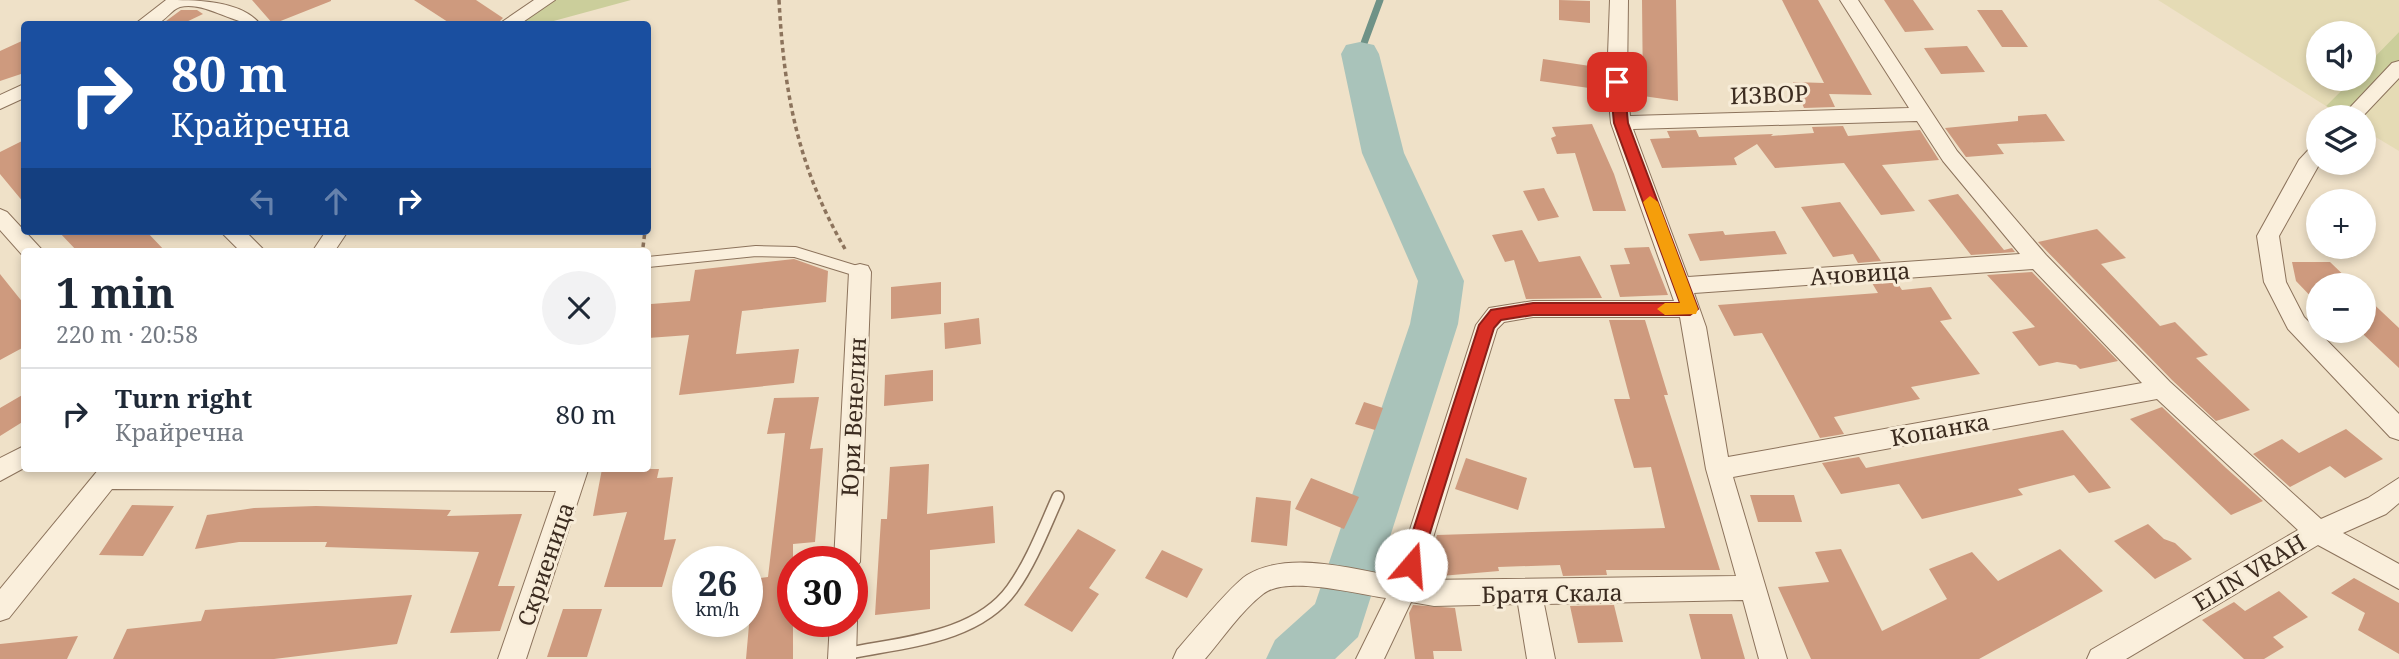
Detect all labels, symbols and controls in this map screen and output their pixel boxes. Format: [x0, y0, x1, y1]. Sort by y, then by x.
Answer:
map controls [2306, 21, 2376, 343]
button: sound [2306, 21, 2376, 91]
text: 80 m [171, 40, 287, 106]
icon: right [56, 49, 147, 140]
pin [1587, 52, 1647, 112]
icon: arrive [1598, 63, 1636, 101]
street label: ИЗВОР [1729, 77, 1809, 111]
text: Крайречна [171, 103, 351, 146]
button: layers [2306, 105, 2376, 175]
icon: left [244, 182, 282, 220]
icon: ahead [317, 182, 355, 220]
icon: right [390, 182, 428, 220]
button: + [2306, 189, 2376, 259]
street label: Ачовица [1809, 254, 1911, 292]
text: 1 min [56, 263, 175, 320]
button: close [542, 271, 616, 345]
button: − [2306, 273, 2376, 343]
text: 220 m · 20:58 [56, 318, 198, 350]
street label: Юри Венелин [833, 336, 873, 498]
text: Turn right [115, 380, 252, 416]
icon: right [56, 395, 94, 433]
text: 80 m [556, 396, 616, 432]
street label: Копанка [1888, 405, 1992, 453]
text: Крайречна [115, 416, 244, 448]
street label: Скриеница [509, 498, 581, 630]
street label: ELIN VRAH [2187, 526, 2311, 618]
position arrow [1374, 528, 1448, 602]
speed limit sign: 30 [777, 546, 868, 637]
text: 26 [698, 559, 737, 606]
street label: Братя Скала [1481, 576, 1623, 610]
text: km/h [695, 597, 740, 621]

